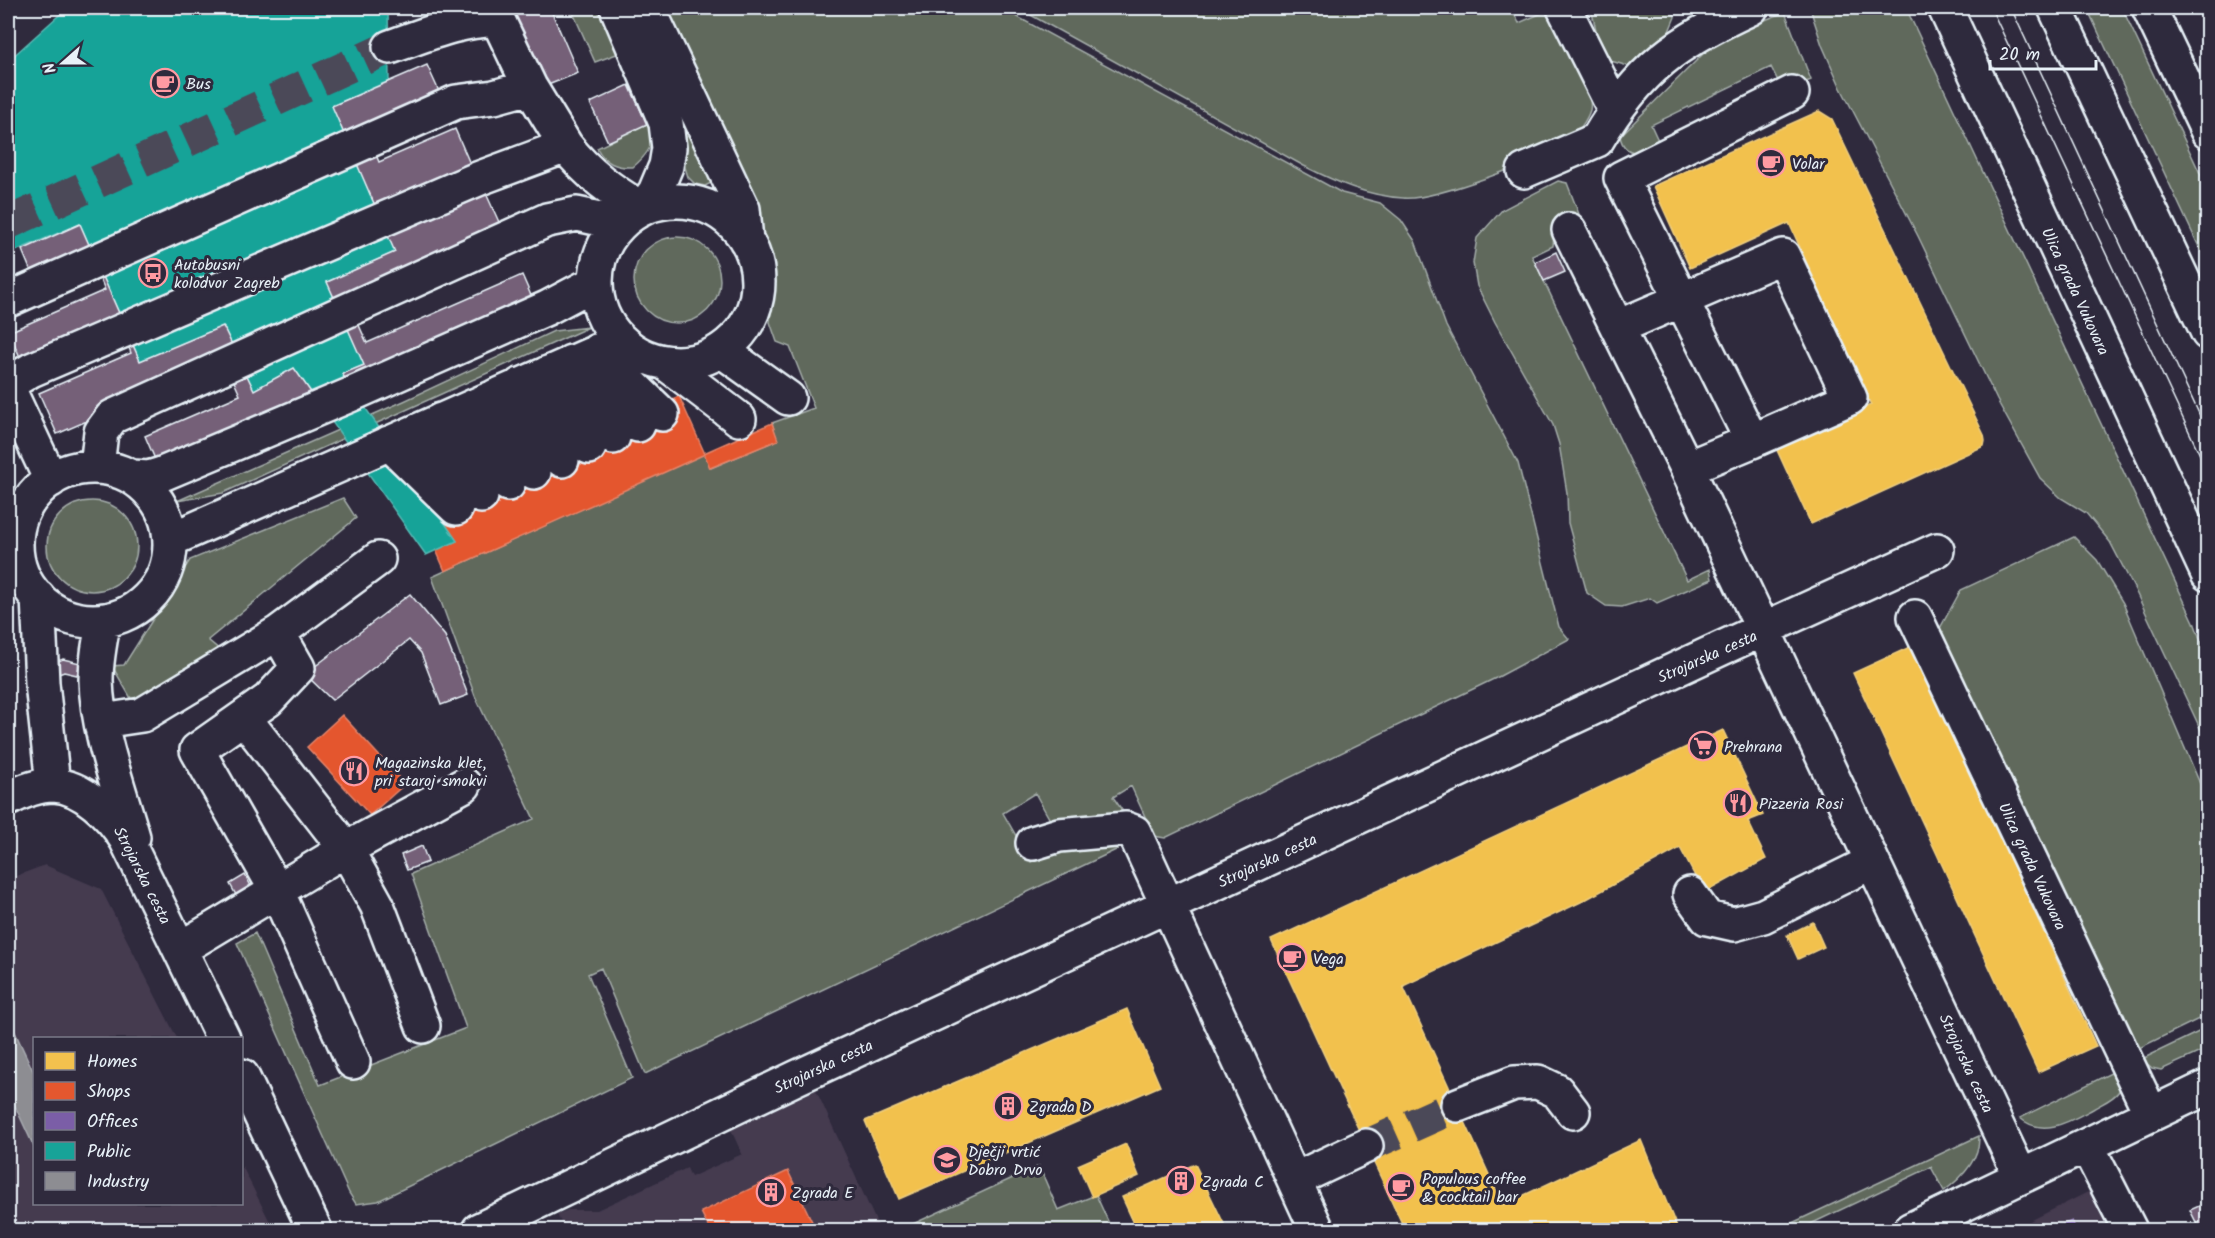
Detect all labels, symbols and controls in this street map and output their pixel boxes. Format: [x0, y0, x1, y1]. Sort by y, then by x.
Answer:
north arrow [33, 33, 93, 93]
scale bar [1990, 33, 2096, 71]
text: 20 m [1999, 41, 2040, 70]
text: N [37, 59, 64, 77]
cafe icon: Bus [149, 67, 181, 99]
place label: Bus [186, 72, 211, 97]
cafe icon: Volar [1755, 147, 1787, 179]
place label: Volar [1792, 152, 1826, 177]
street label: Ulica grada Vukovara [2034, 224, 2115, 360]
place label: Autobusni kolodvor Zagreb [174, 253, 280, 296]
bus stop icon: Autobusni kolodvor Zagreb [137, 257, 169, 289]
street label: Strojarska cesta [1654, 624, 1762, 691]
supermarket icon: Prehrana [1687, 730, 1719, 762]
place label: Prehrana [1724, 735, 1783, 760]
place label: Magazinska klet, pri staroj smokvi [374, 751, 488, 794]
restaurant icon: Magazinska klet, pri staroj smokvi [338, 755, 370, 787]
restaurant icon: Pizzeria Rosi [1722, 787, 1754, 819]
place label: Pizzeria Rosi [1759, 792, 1844, 817]
street label: Ulica grada Vukovara [1991, 799, 2072, 935]
street label: Strojarska cesta [106, 822, 177, 929]
street label: Strojarska cesta [1214, 827, 1321, 895]
cafe icon: Vega [1276, 942, 1308, 974]
place label: Vega [1313, 947, 1344, 972]
street label: Strojarska cesta [1932, 1010, 2000, 1117]
street label: Strojarska cesta [770, 1033, 877, 1101]
legend [33, 1037, 243, 1205]
text: Homes [87, 1048, 138, 1077]
text: Shops [87, 1078, 131, 1107]
building icon: Zgrada D [992, 1090, 1024, 1122]
place label: Zgrada D [1029, 1095, 1092, 1120]
text: Offices [87, 1108, 138, 1137]
text: Public [87, 1138, 132, 1167]
place label: Dječji vrtić Dobro Drvo [968, 1140, 1043, 1183]
school or university icon: Dječji vrtić Dobro Drvo [931, 1144, 963, 1176]
building icon: Zgrada C [1165, 1165, 1197, 1197]
place label: Populous coffee & cocktail bar [1422, 1167, 1526, 1210]
text: Industry [87, 1168, 149, 1197]
place label: Zgrada C [1202, 1170, 1264, 1195]
cafe icon: Populous coffee & cocktail bar [1385, 1171, 1417, 1203]
building icon: Zgrada E [755, 1176, 787, 1208]
place label: Zgrada E [792, 1181, 854, 1206]

